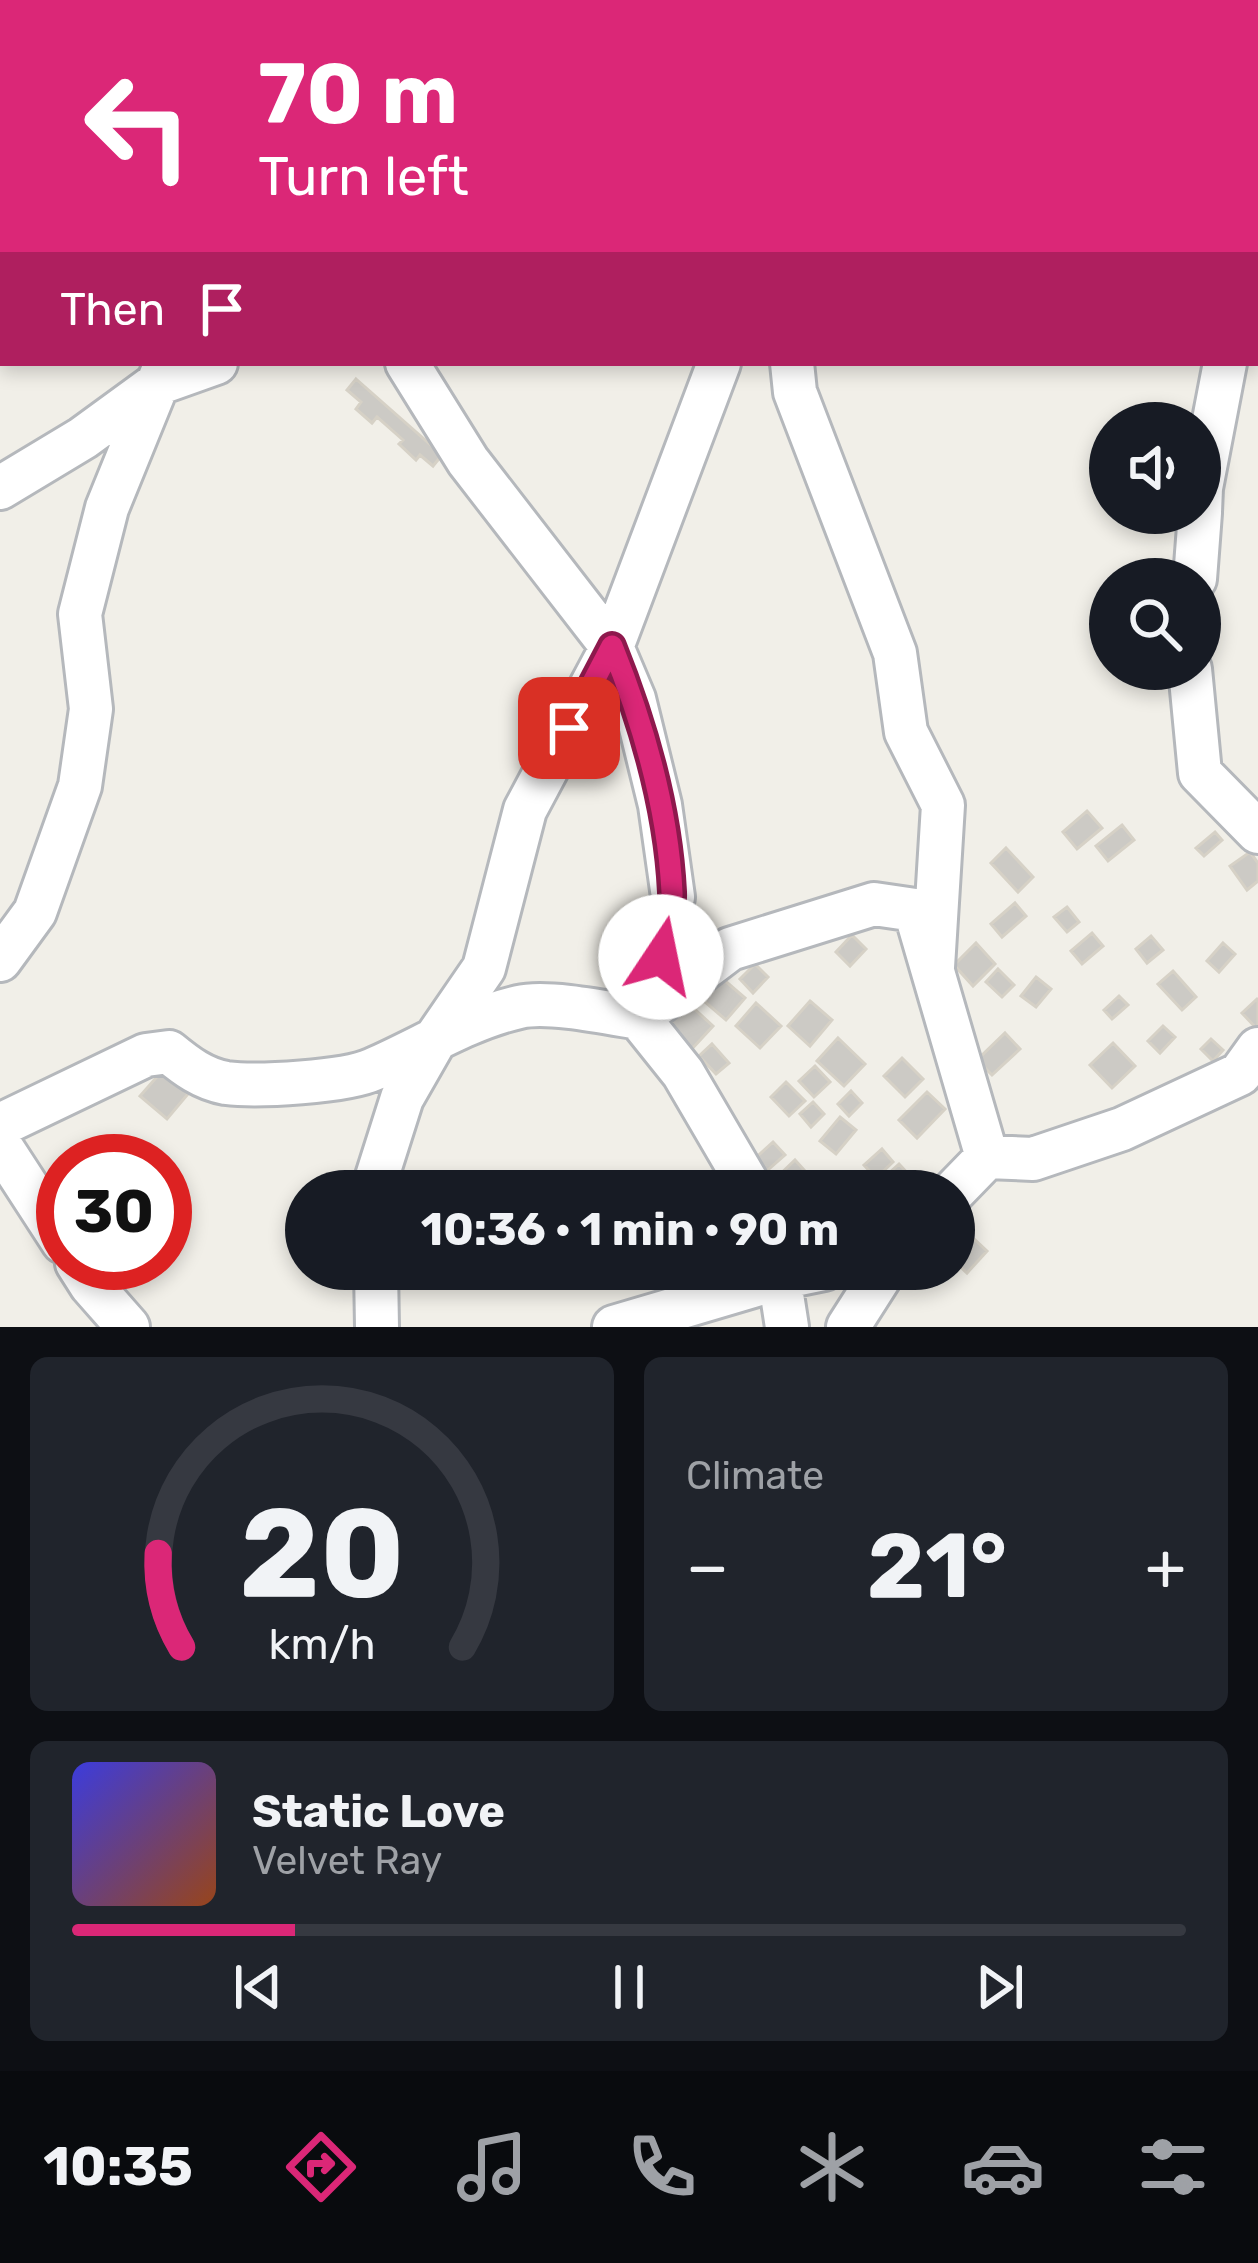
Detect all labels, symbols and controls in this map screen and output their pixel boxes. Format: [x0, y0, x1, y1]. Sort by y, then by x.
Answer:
text: 70 m [258, 44, 458, 144]
icon: left [60, 48, 216, 204]
text: Turn left [258, 145, 469, 209]
icon: arrive [189, 276, 255, 342]
text: Then [60, 283, 165, 336]
map controls [1089, 402, 1221, 690]
button: sound [1089, 402, 1221, 534]
button: search [1089, 558, 1221, 690]
pin [518, 677, 620, 779]
icon: arrive [536, 695, 602, 761]
position arrow [598, 894, 724, 1020]
speed limit sign: 30 [36, 1134, 192, 1290]
text: 10:36 · 1 min · 90 m [421, 1203, 839, 1256]
text: Climate [686, 1453, 824, 1499]
text: 20 [239, 1479, 405, 1627]
text: 21° [867, 1513, 1007, 1620]
text: − [686, 1527, 729, 1606]
text: + [1145, 1527, 1186, 1606]
text: km/h [268, 1619, 376, 1670]
text: Static Love [252, 1785, 505, 1838]
text: Velvet Ray [252, 1838, 442, 1884]
icon: previous [225, 1954, 291, 2020]
icon: pause [596, 1954, 662, 2020]
icon: next [967, 1954, 1033, 2020]
icon: directions [279, 2125, 363, 2209]
icon: music [450, 2125, 534, 2209]
icon: phone [620, 2125, 704, 2209]
icon: climate [790, 2125, 874, 2209]
icon: car [961, 2125, 1045, 2209]
icon: filters [1131, 2125, 1215, 2209]
text: 10:35 [43, 2135, 193, 2199]

